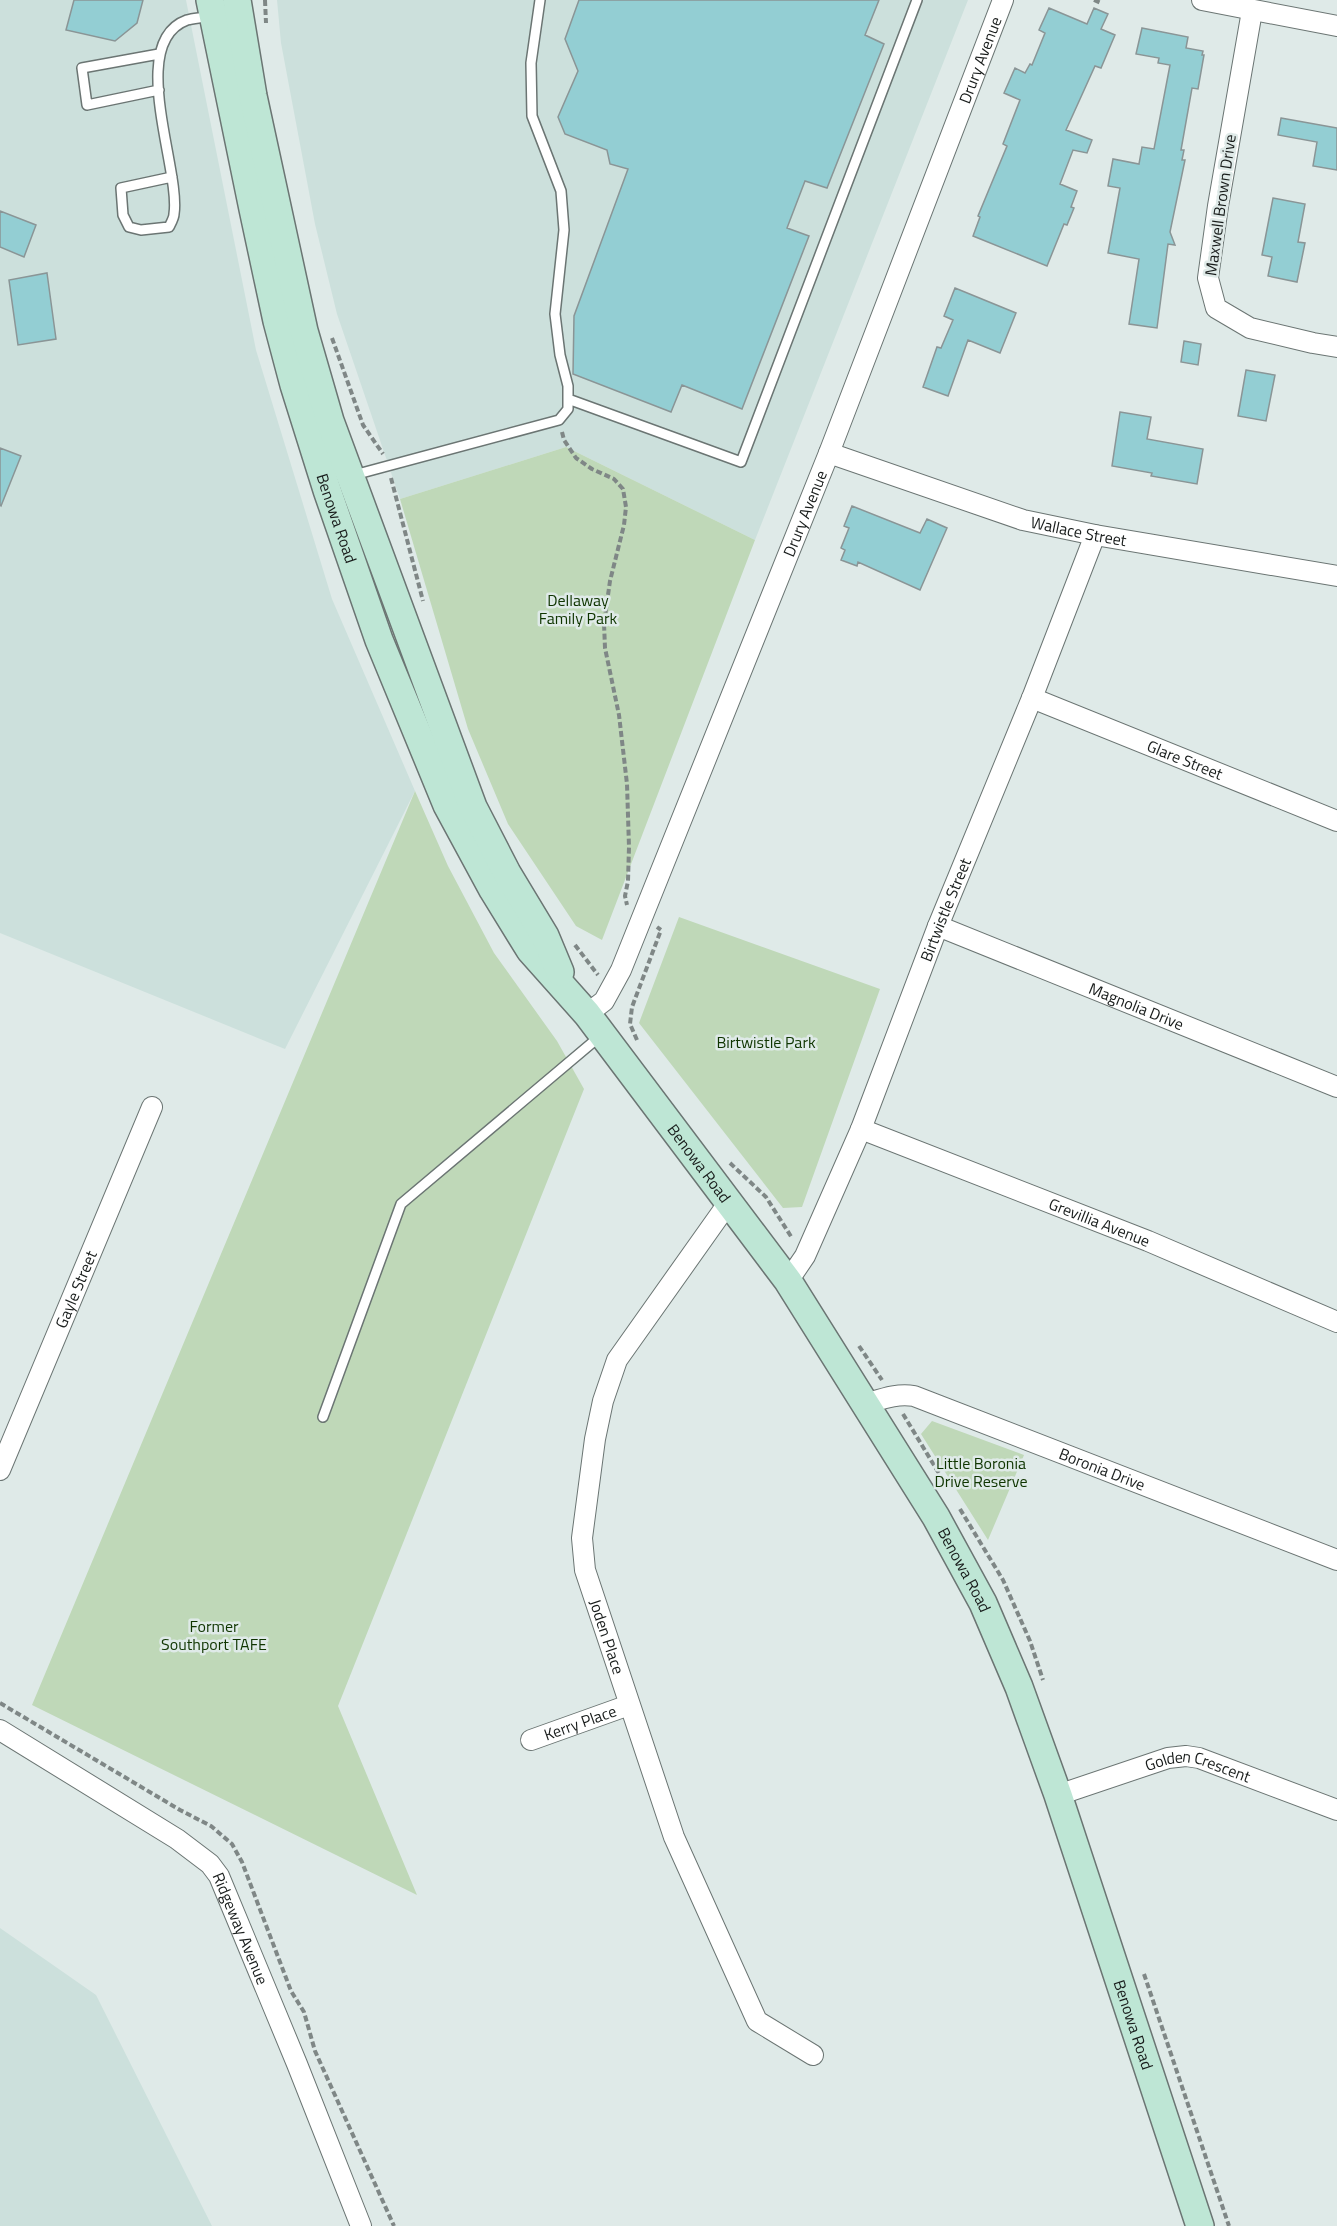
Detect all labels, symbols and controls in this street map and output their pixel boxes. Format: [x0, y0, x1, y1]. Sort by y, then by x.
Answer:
street label: Drury Avenue [952, 13, 1008, 107]
street label: Maxwell Brown Drive [1198, 133, 1242, 277]
street label: Drury Avenue [777, 467, 833, 560]
street label: Benowa Road [311, 470, 363, 566]
street label: Wallace Street [1029, 510, 1129, 552]
park label: Dellaway Family Park [539, 588, 618, 630]
street label: Glare Street [1143, 734, 1227, 786]
street label: Birtwistle Street [914, 854, 977, 965]
street label: Magnolia Drive [1085, 976, 1188, 1036]
park label: Birtwistle Park [716, 1030, 816, 1054]
street label: Benowa Road [662, 1119, 737, 1208]
street label: Grevillia Avenue [1045, 1191, 1154, 1253]
street label: Gayle Street [49, 1246, 103, 1332]
street label: Boronia Drive [1055, 1441, 1149, 1497]
park label: Little Boronia Drive Reserve [935, 1451, 1028, 1493]
street label: Benowa Road [932, 1523, 997, 1616]
street label: Joden Place [583, 1596, 631, 1677]
park label: Former Southport TAFE [161, 1614, 267, 1656]
street label: Kerry Place [540, 1699, 620, 1747]
street label: Golden Crescent [1142, 1744, 1254, 1789]
street label: Ridgeway Avenue [207, 1869, 275, 1988]
street label: Benowa Road [1108, 1977, 1160, 2073]

